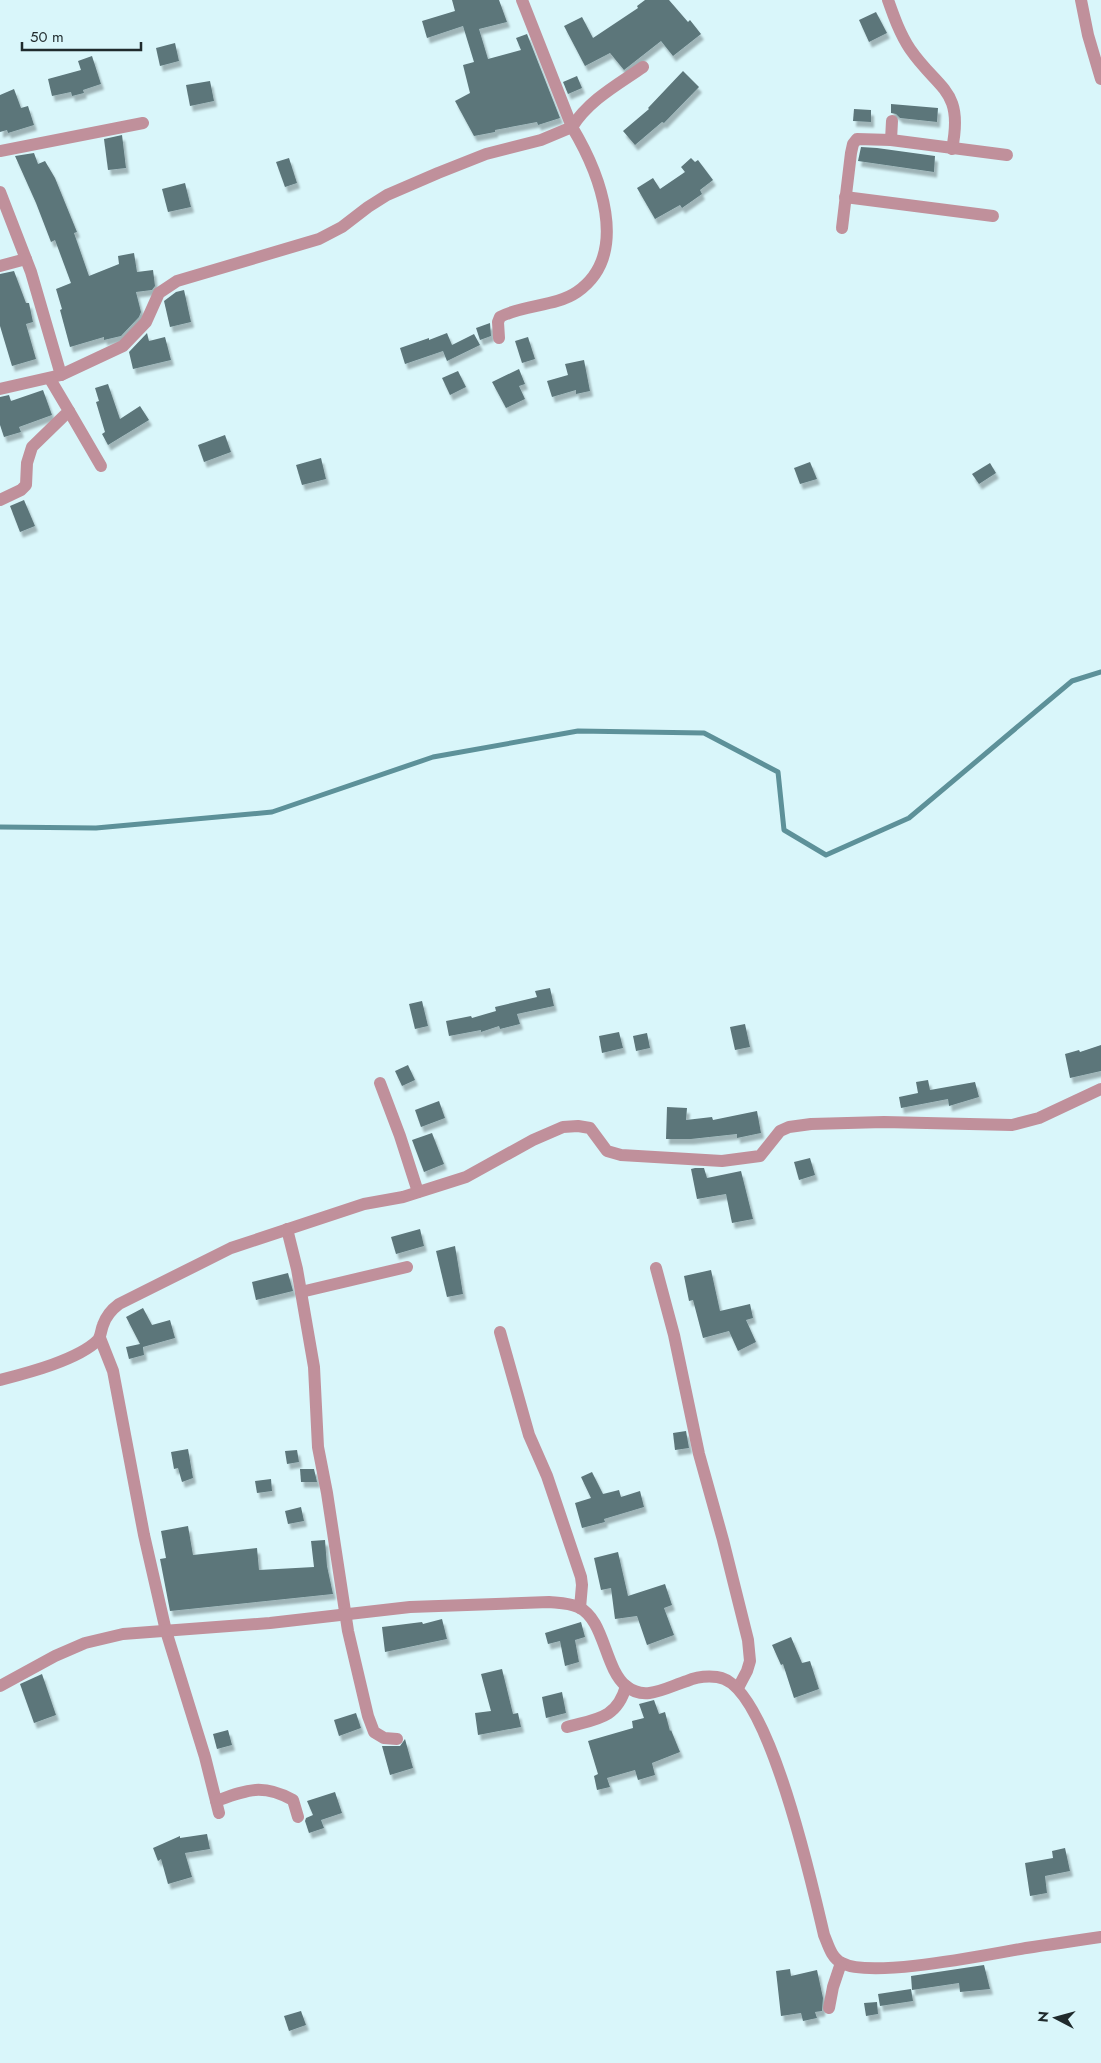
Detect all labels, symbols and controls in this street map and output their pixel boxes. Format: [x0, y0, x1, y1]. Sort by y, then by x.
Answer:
scale bar [22, 20, 141, 52]
text: 50 m [30, 26, 64, 48]
north arrow [1031, 1993, 1081, 2043]
text: N [1033, 2010, 1054, 2023]

